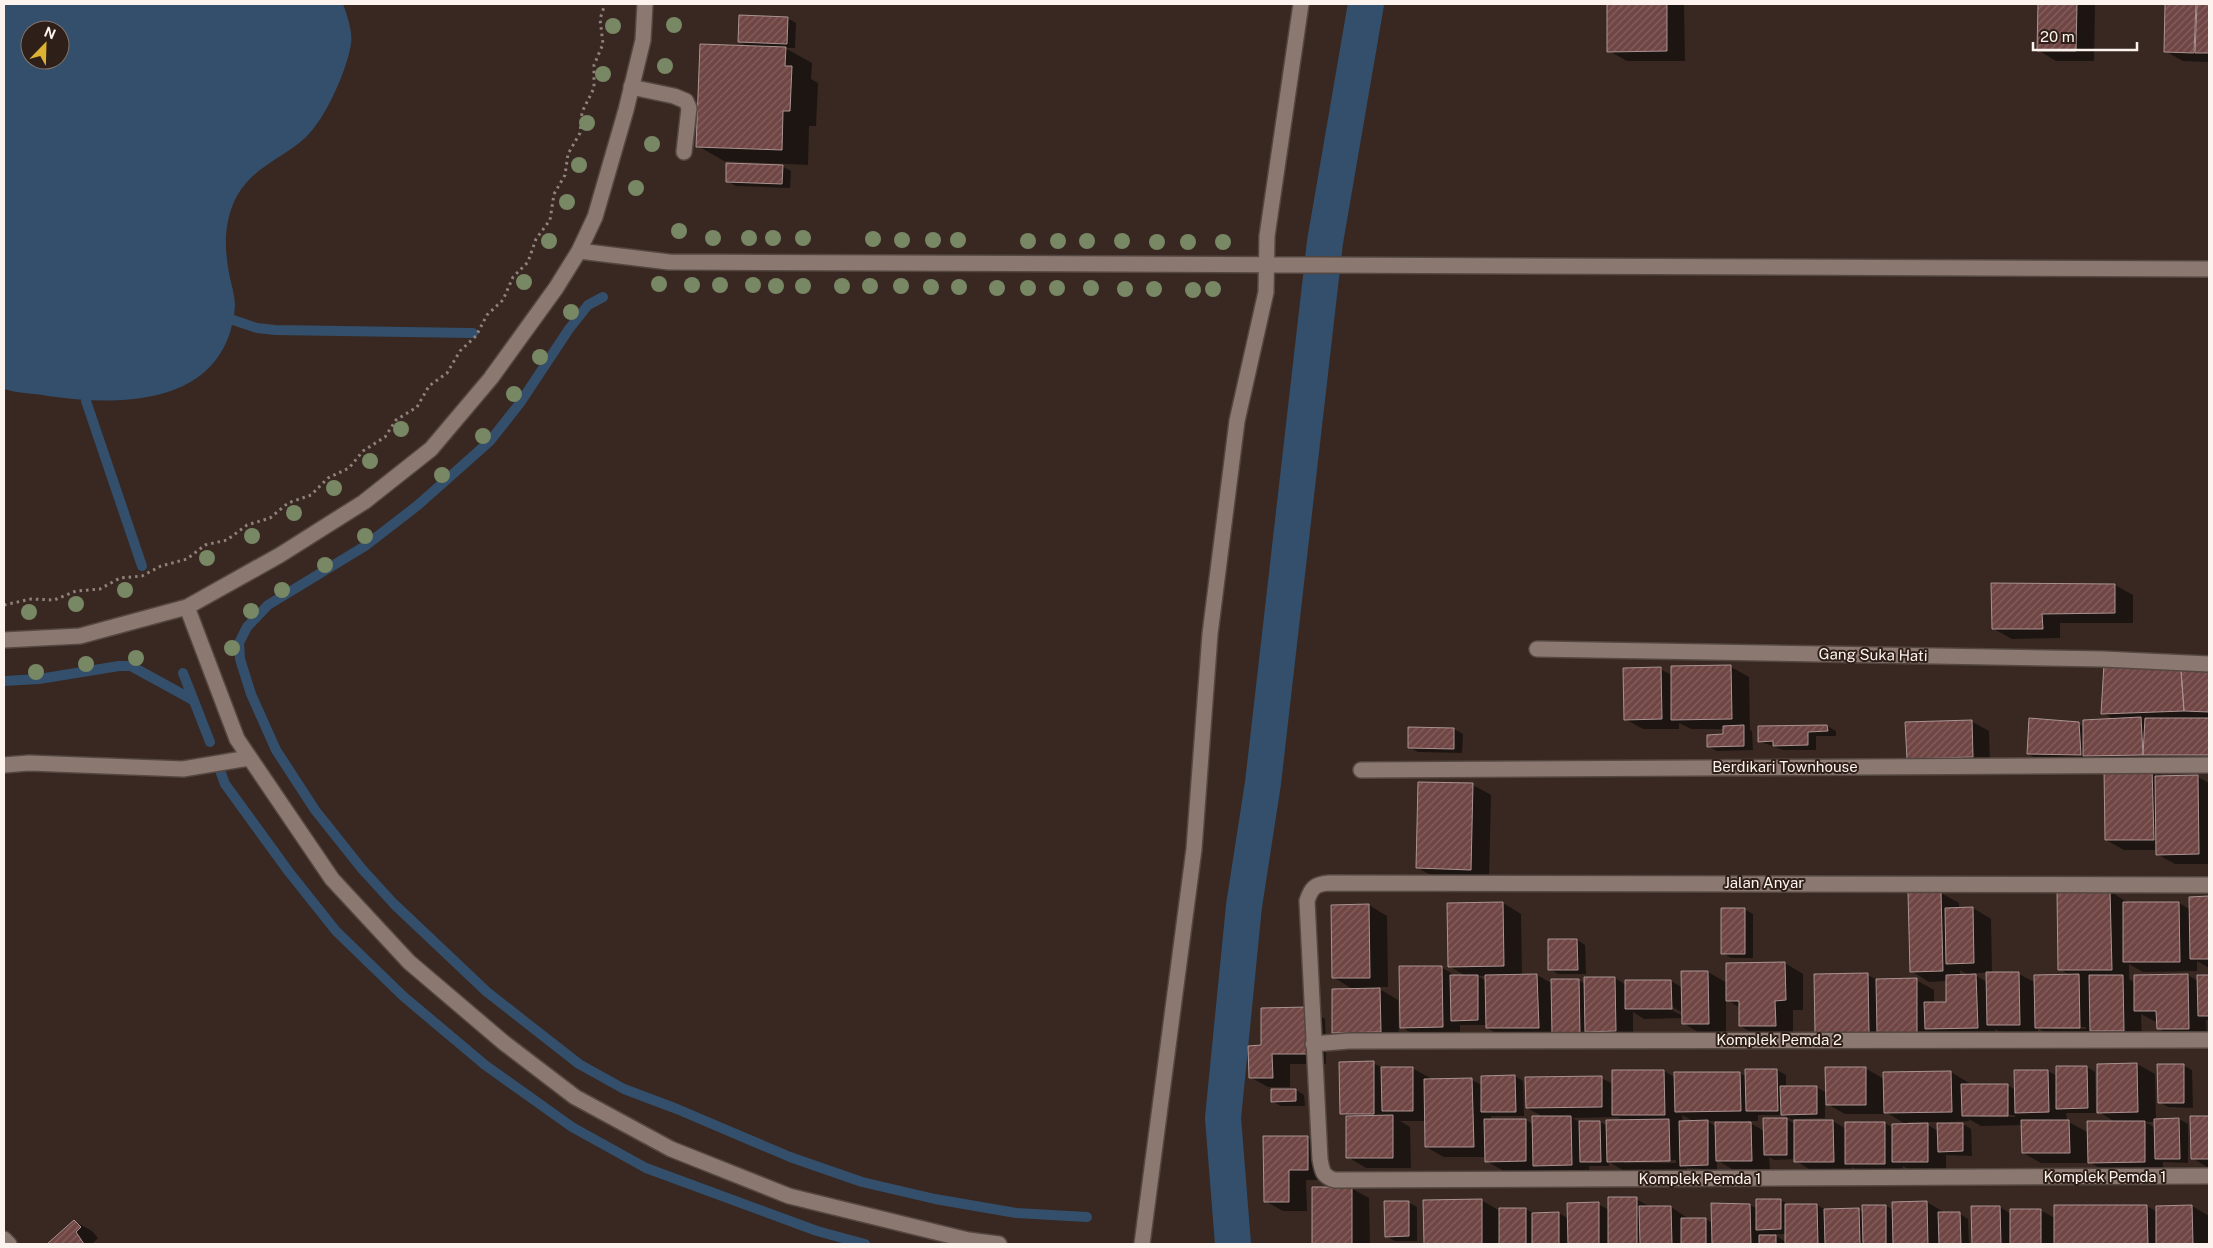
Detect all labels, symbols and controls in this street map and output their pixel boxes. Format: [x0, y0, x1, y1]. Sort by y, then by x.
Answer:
north arrow [20, 20, 70, 70]
scale bar [2033, 20, 2137, 52]
text: N [42, 24, 58, 43]
text: 20 m [2040, 28, 2075, 45]
street label: Gang Suka Hati [1818, 645, 1928, 664]
street label: Berdikari Townhouse [1712, 758, 1858, 775]
street label: Jalan Anyar [1724, 874, 1804, 891]
street label: Komplek Pemda 2 [1716, 1031, 1842, 1048]
street label: Komplek Pemda 1 [2044, 1168, 2166, 1185]
street label: Komplek Pemda 1 [1639, 1170, 1761, 1187]

